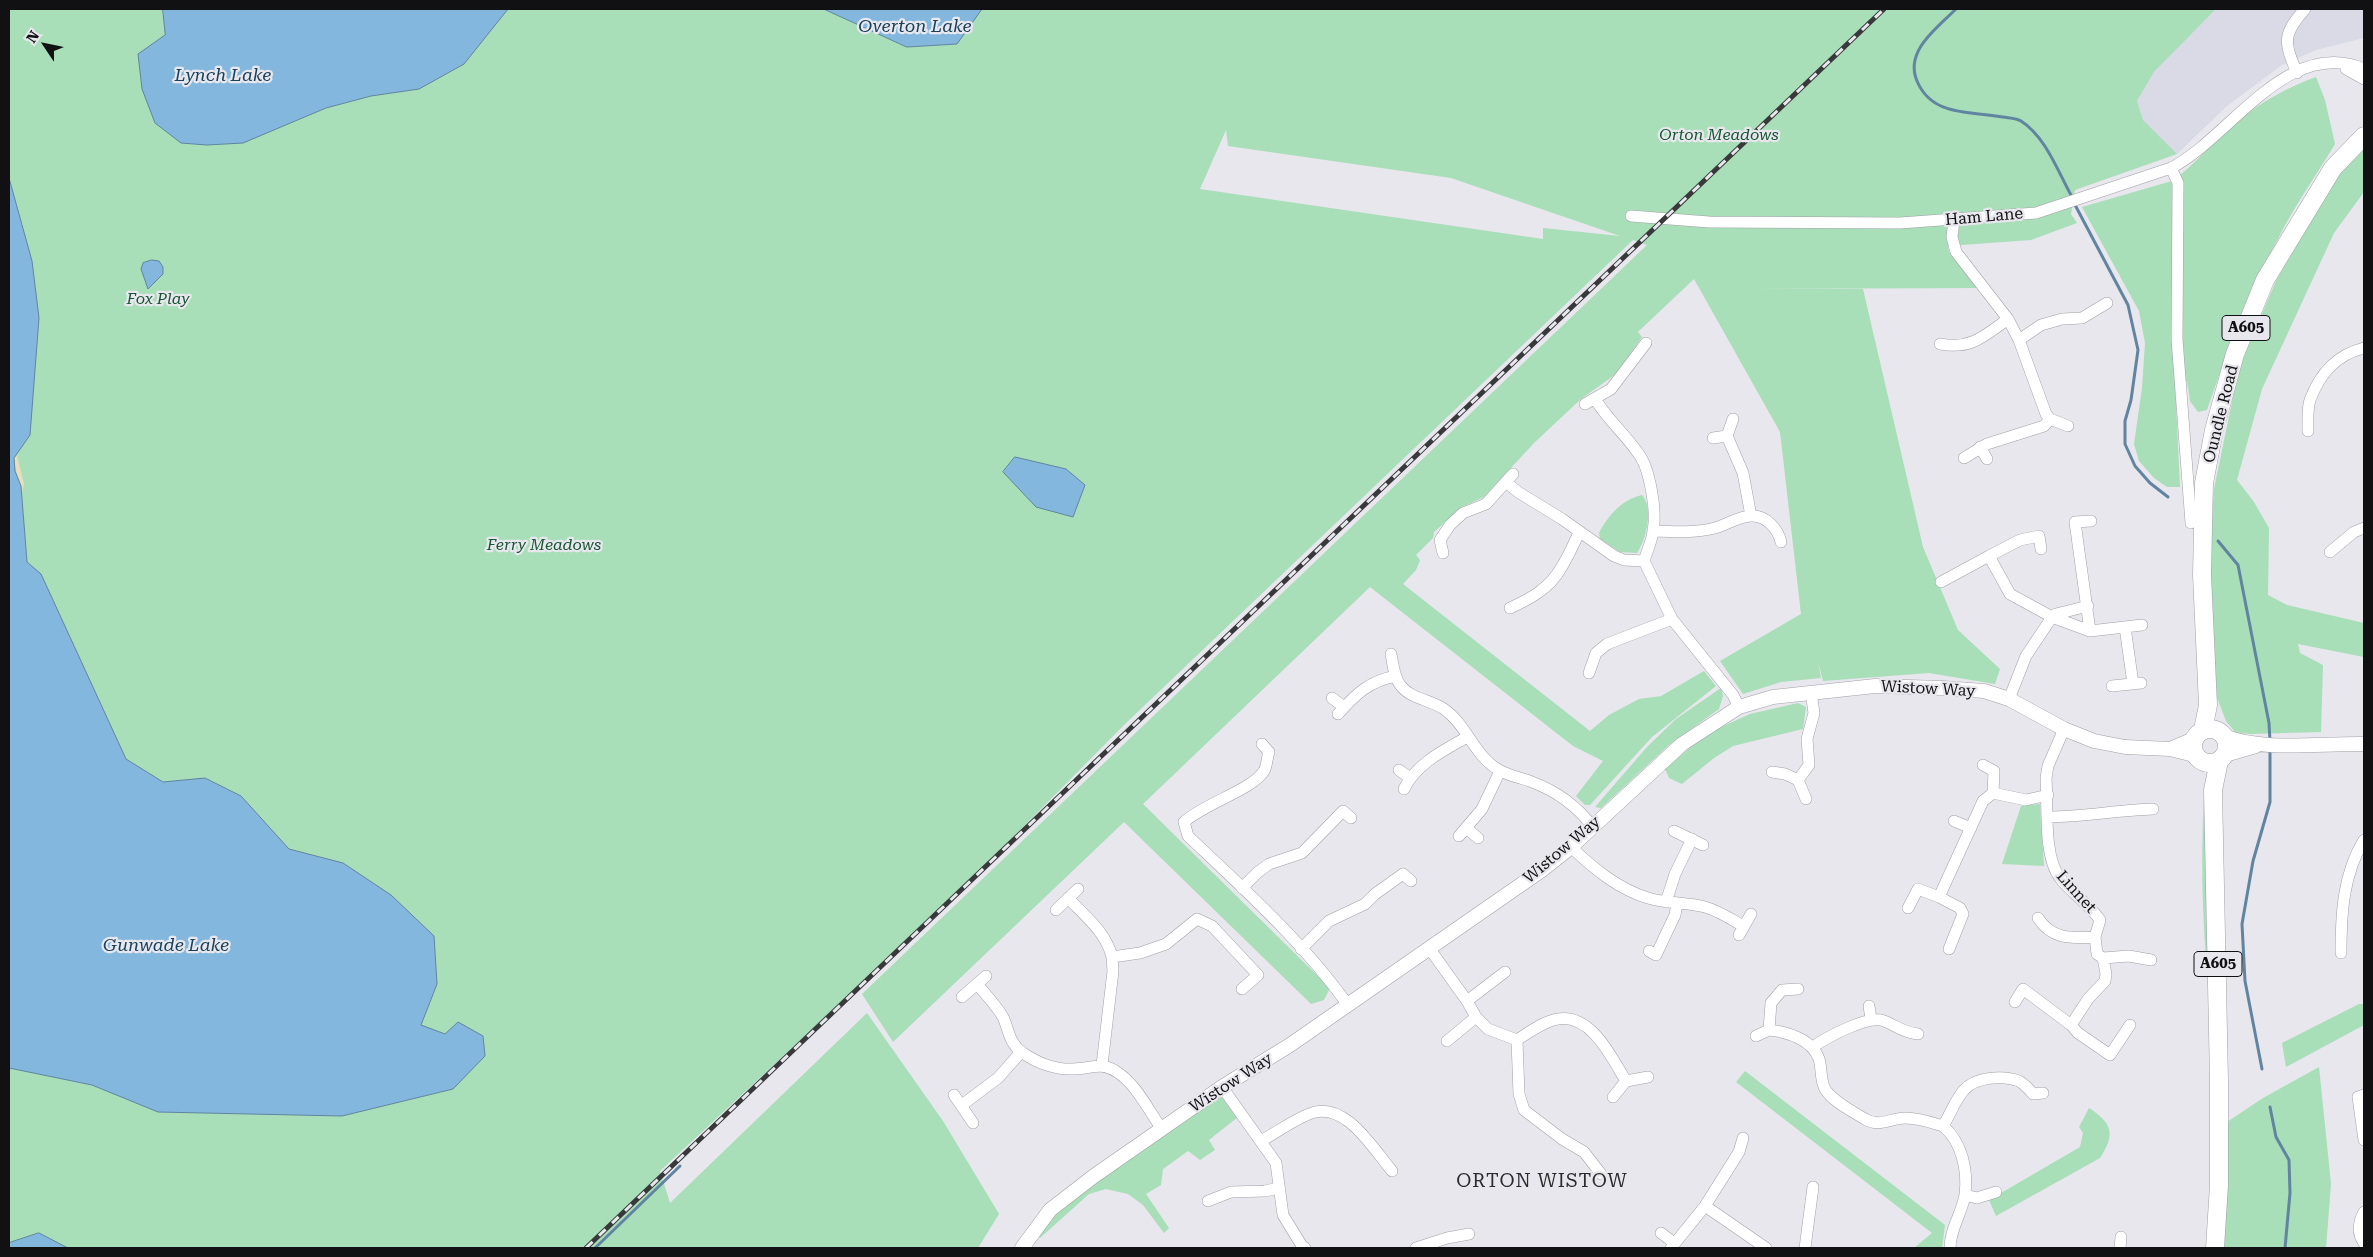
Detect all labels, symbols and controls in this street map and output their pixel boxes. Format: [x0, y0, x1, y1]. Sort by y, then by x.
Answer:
water label: Overton Lake [858, 16, 972, 38]
north arrow [20, 20, 70, 70]
text: N [23, 28, 42, 46]
water label: Lynch Lake [175, 65, 271, 87]
park label: Orton Meadows [1659, 125, 1779, 145]
street label: Ham Lane [1944, 204, 2024, 230]
park label: Fox Play [127, 289, 189, 309]
road number: A605 [2222, 316, 2270, 340]
street label: Oundle Road [2200, 363, 2242, 465]
park label: Ferry Meadows [487, 535, 601, 555]
street label: Wistow Way [1880, 677, 1976, 701]
street label: Wistow Way [1519, 812, 1605, 888]
street label: Linnet [2052, 867, 2100, 917]
water label: Gunwade Lake [103, 935, 229, 957]
road number: A605 [2194, 952, 2242, 976]
street label: Wistow Way [1186, 1049, 1276, 1117]
district label: ORTON WISTOW [1455, 1170, 1629, 1192]

